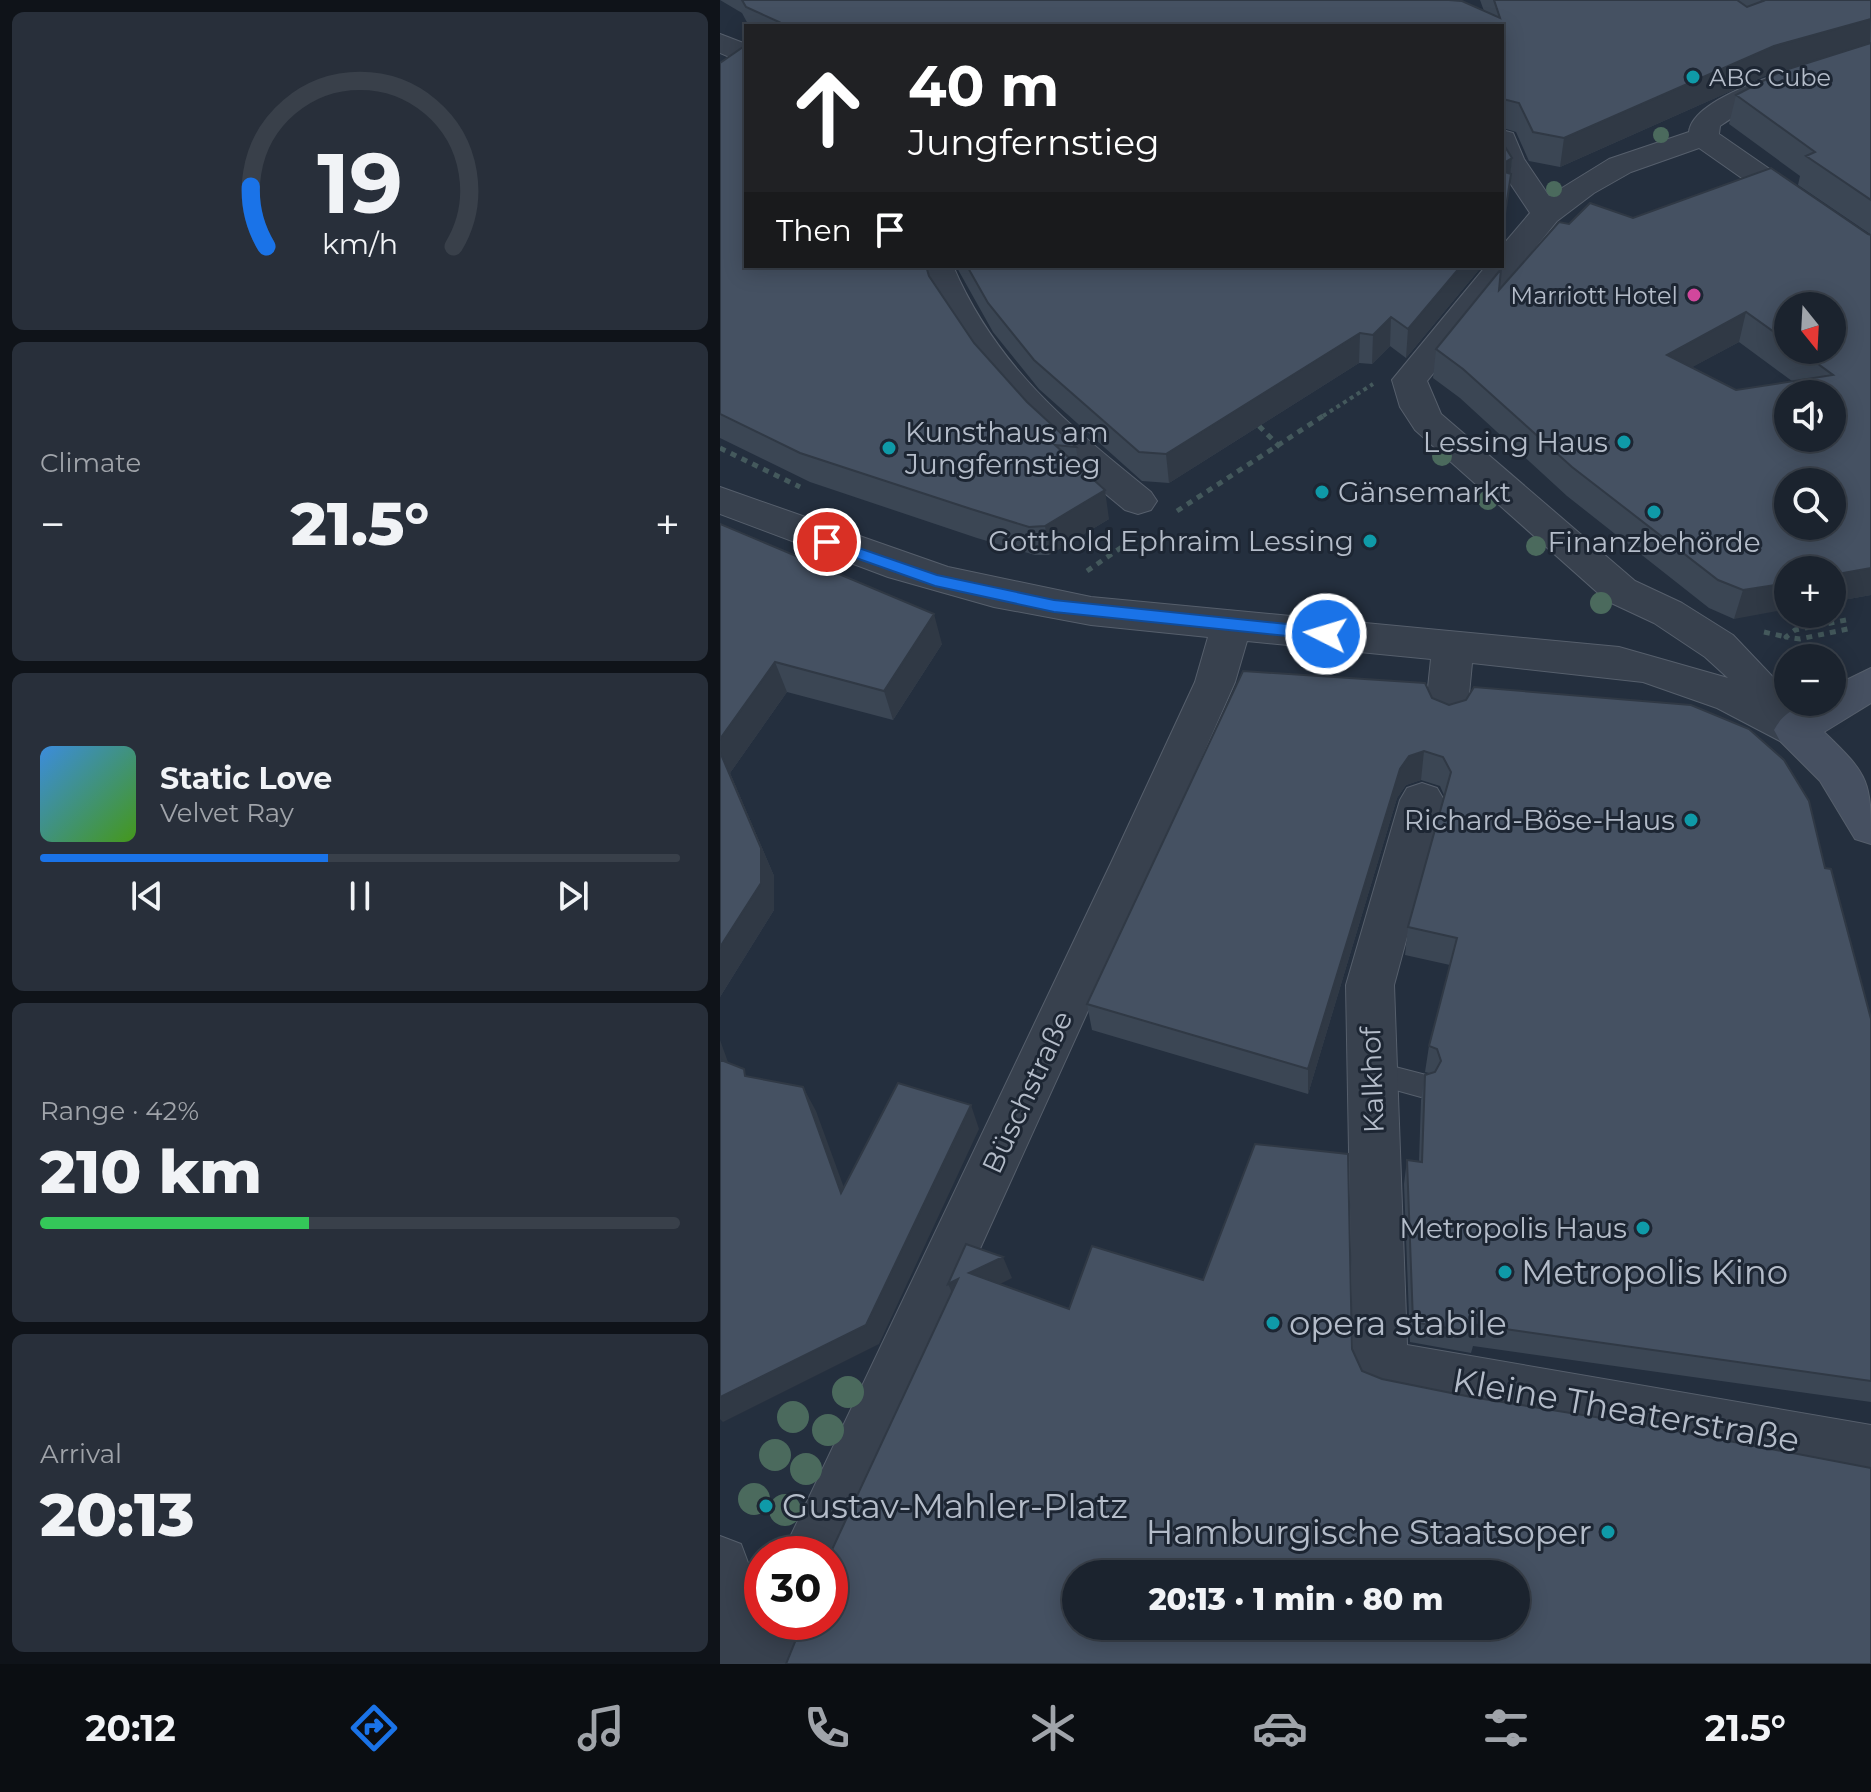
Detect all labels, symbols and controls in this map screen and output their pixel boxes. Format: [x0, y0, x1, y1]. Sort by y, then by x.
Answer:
text: 40 m [908, 52, 1059, 120]
icon: ahead [776, 56, 880, 160]
place label: ABC Cube [1709, 63, 1831, 92]
marker: ABC Cube [1684, 68, 1702, 86]
text: Jungfernstieg [908, 120, 1160, 164]
text: 19 [317, 132, 403, 234]
icon: arrive [868, 208, 912, 252]
text: Then [776, 212, 852, 249]
text: km/h [322, 226, 398, 261]
place label: Marriott Hotel [1510, 281, 1678, 310]
marker: Marriott Hotel [1685, 286, 1703, 304]
north arrow [1774, 292, 1846, 364]
map controls [1774, 292, 1846, 716]
button: sound [1774, 380, 1846, 452]
place label: Kunsthaus am Jungfernstieg [904, 415, 1109, 481]
place label: Lessing Haus [1423, 425, 1608, 459]
marker: Lessing Haus [1615, 433, 1633, 451]
marker: Kunsthaus am Jungfernstieg [880, 439, 898, 457]
text: Climate [40, 447, 141, 479]
button: search [1774, 468, 1846, 540]
place label: Gänsemarkt [1338, 475, 1511, 509]
marker: Gänsemarkt [1313, 483, 1331, 501]
text: 21.5° [291, 487, 429, 560]
text: − [40, 497, 65, 551]
text: + [655, 497, 680, 551]
marker: Finanzbehörde [1645, 503, 1663, 521]
pin [793, 508, 861, 576]
icon: arrive [805, 520, 849, 564]
place label: Gotthold Ephraim Lessing [988, 524, 1354, 558]
place label: Finanzbehörde [1547, 525, 1761, 559]
marker: Gotthold Ephraim Lessing [1361, 532, 1379, 550]
button: + [1774, 556, 1846, 628]
position arrow [1284, 592, 1368, 676]
button: − [1774, 644, 1846, 716]
text: Static Love [160, 760, 332, 797]
text: Velvet Ray [160, 797, 294, 829]
place label: Richard-Böse-Haus [1404, 803, 1675, 837]
marker: Richard-Böse-Haus [1682, 811, 1700, 829]
icon: previous [125, 874, 169, 918]
icon: pause [338, 874, 382, 918]
icon: next [551, 874, 595, 918]
street label: Büschstraße [975, 1005, 1079, 1179]
street label: Kalkhof [1353, 1025, 1391, 1134]
text: Range · 42% [40, 1095, 199, 1127]
text: 210 km [40, 1135, 262, 1208]
place label: Metropolis Haus [1399, 1211, 1627, 1245]
marker: Metropolis Haus [1634, 1219, 1652, 1237]
place label: Metropolis Kino [1521, 1251, 1788, 1293]
marker: Metropolis Kino [1496, 1263, 1514, 1281]
place label: opera stabile [1289, 1302, 1507, 1344]
marker: opera stabile [1264, 1314, 1282, 1332]
street label: Kleine Theaterstraße [1449, 1359, 1803, 1461]
text: Arrival [40, 1438, 122, 1470]
text: 20:13 [40, 1478, 195, 1551]
place label: Gustav-Mahler-Platz [782, 1485, 1128, 1527]
marker: Gustav-Mahler-Platz [757, 1497, 775, 1515]
place label: Hamburgische Staatsoper [1146, 1511, 1592, 1553]
marker: Hamburgische Staatsoper [1599, 1523, 1617, 1541]
speed limit sign: 30 [744, 1536, 848, 1640]
text: 20:13 · 1 min · 80 m [1149, 1581, 1443, 1618]
icon: directions [346, 1700, 402, 1756]
icon: music [573, 1700, 629, 1756]
icon: phone [799, 1700, 855, 1756]
icon: climate [1025, 1700, 1081, 1756]
icon: car [1252, 1700, 1308, 1756]
icon: filters [1478, 1700, 1534, 1756]
text: 20:12 [85, 1706, 176, 1750]
text: 21.5° [1705, 1706, 1786, 1750]

